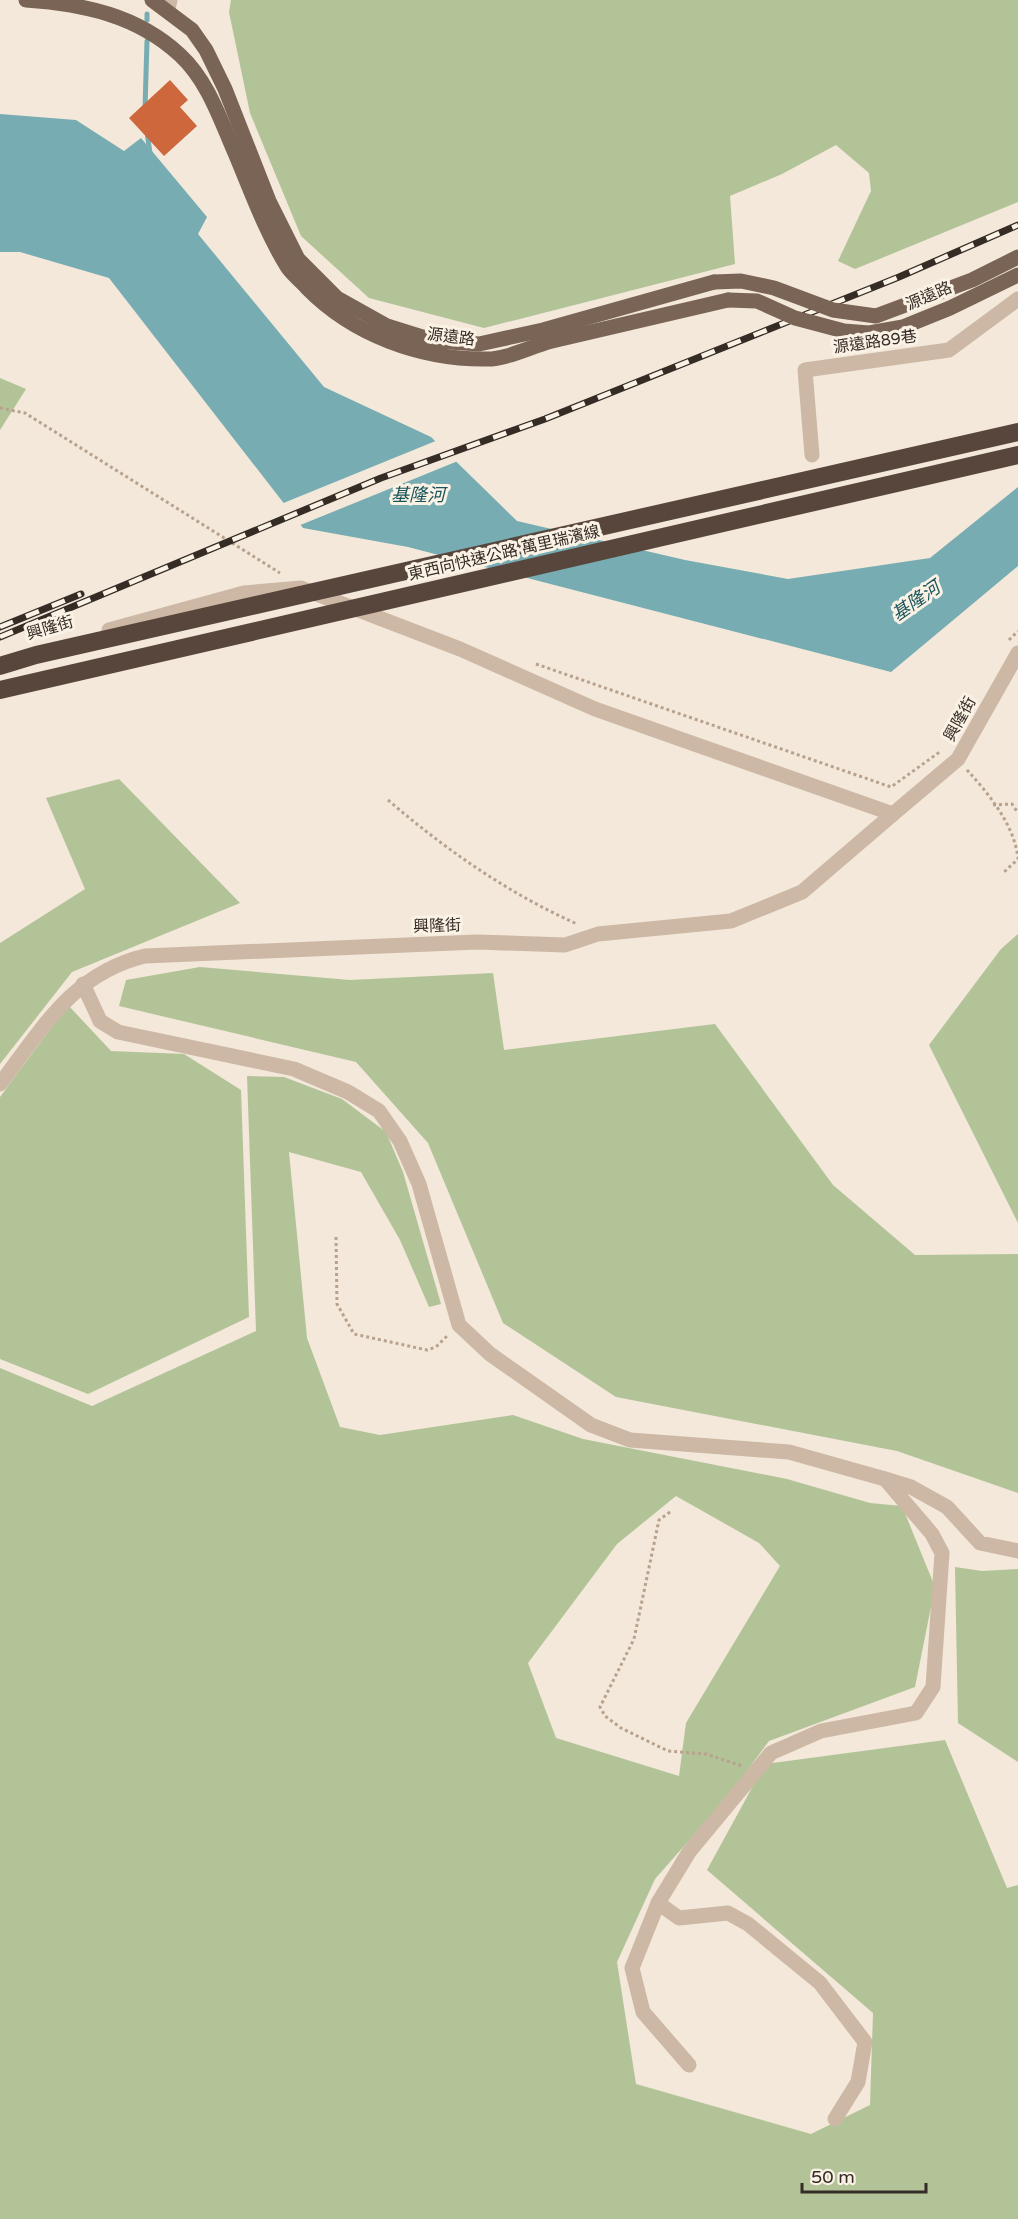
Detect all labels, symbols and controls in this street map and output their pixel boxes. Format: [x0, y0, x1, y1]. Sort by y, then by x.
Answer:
street label: 源遠路 [903, 277, 955, 315]
street label: 源遠路 [426, 324, 476, 350]
street label: 源遠路89巷 [832, 326, 918, 358]
water label: 基隆河 [391, 484, 448, 506]
street label: 東西向快速公路 萬里瑞濱線 [406, 521, 602, 585]
water label: 基隆河 [888, 575, 947, 625]
street label: 興隆街 [24, 612, 76, 644]
street label: 興隆街 [940, 693, 980, 745]
street label: 興隆街 [413, 915, 461, 937]
scale bar [802, 2156, 926, 2194]
text: 50 m [811, 2166, 855, 2188]

